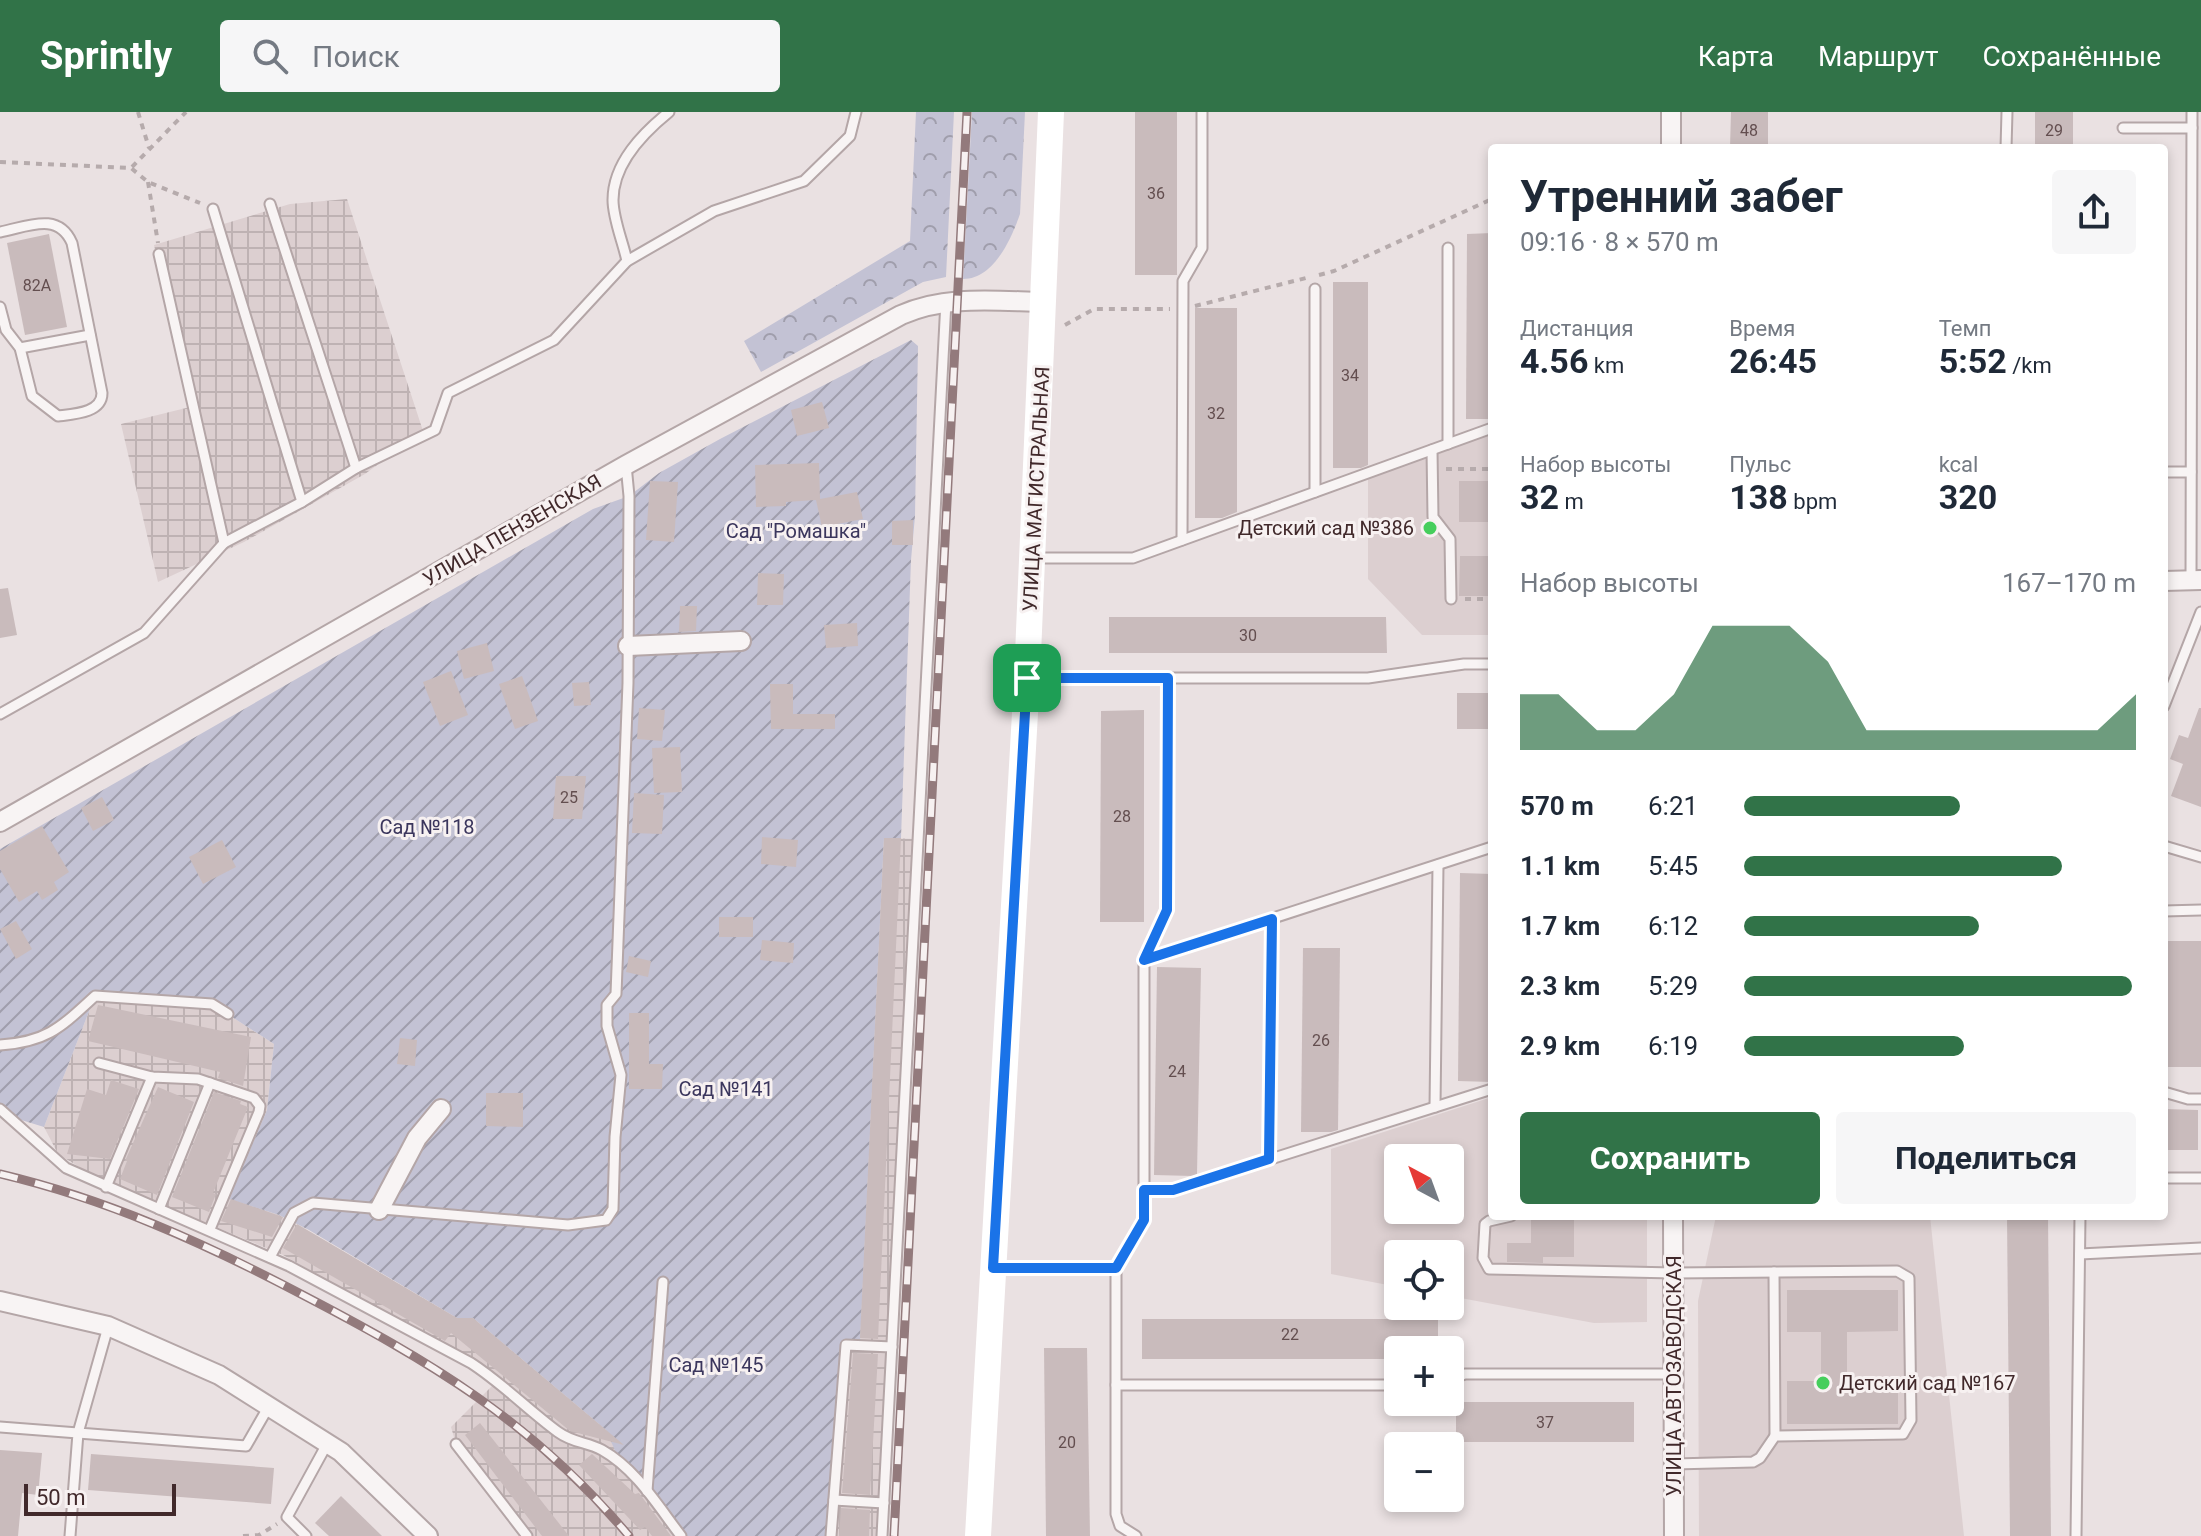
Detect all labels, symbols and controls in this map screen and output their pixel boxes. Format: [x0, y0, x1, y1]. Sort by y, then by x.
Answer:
search box [220, 20, 780, 92]
text: Sprintly [40, 34, 172, 78]
icon: search [248, 34, 292, 78]
text: Поиск [312, 39, 400, 74]
text: Карта [1698, 40, 1774, 73]
text: Маршрут [1818, 40, 1938, 73]
text: Сохранённые [1982, 40, 2161, 73]
house number: 48 [1740, 121, 1758, 140]
house number: 29 [2045, 121, 2063, 140]
button: share [2052, 170, 2136, 254]
text: Утренний забег [1520, 171, 1843, 223]
house number: 36 [1147, 184, 1165, 203]
text: 09:16 · 8 × 570 m [1520, 227, 1719, 257]
house number: 82А [23, 276, 52, 295]
text: Дистанция [1520, 316, 1634, 341]
text: Время [1729, 316, 1795, 341]
text: Темп [1939, 316, 1991, 341]
text: 4.56 [1520, 341, 1588, 381]
text: 26:45 [1729, 341, 1817, 381]
text: 5:52 [1939, 341, 2007, 381]
text: km [1588, 353, 1624, 378]
text: /km [2007, 353, 2052, 378]
street label: УЛИЦА МАГИСТРАЛЬНАЯ [1018, 366, 1054, 612]
house number: 34 [1341, 366, 1359, 385]
house number: 32 [1207, 404, 1225, 423]
text: Набор высоты [1520, 452, 1671, 477]
text: Пульс [1729, 452, 1791, 477]
text: kcal [1939, 452, 1978, 477]
street label: УЛИЦА ПЕНЗЕНСКАЯ [418, 469, 606, 591]
text: 32 [1520, 477, 1559, 517]
text: 138 [1729, 477, 1788, 517]
text: 320 [1939, 477, 1997, 517]
text: m [1559, 489, 1584, 514]
text: bpm [1788, 489, 1837, 514]
place label: Детский сад №386 [1238, 516, 1414, 540]
park label: Сад "Ромашка" [726, 519, 866, 543]
marker: Детский сад №386 [1421, 519, 1439, 537]
text: Набор высоты [1520, 568, 1699, 598]
text: 167–170 m [2002, 568, 2136, 598]
house number: 30 [1239, 626, 1257, 645]
pin [993, 644, 1061, 712]
icon: arrive [1005, 656, 1049, 700]
house number: 25 [560, 788, 578, 807]
text: 570 m [1520, 791, 1594, 821]
text: 6:21 [1648, 791, 1698, 821]
house number: 28 [1113, 807, 1131, 826]
park label: Сад №118 [379, 815, 475, 839]
text: 1.1 km [1520, 851, 1600, 881]
text: 5:45 [1648, 851, 1698, 881]
text: 1.7 km [1520, 911, 1600, 941]
text: 6:12 [1648, 911, 1698, 941]
text: 2.3 km [1520, 971, 1600, 1001]
text: 5:29 [1648, 971, 1698, 1001]
house number: 26 [1312, 1031, 1330, 1050]
text: 2.9 km [1520, 1031, 1600, 1061]
text: 6:19 [1648, 1031, 1698, 1061]
house number: 24 [1168, 1062, 1186, 1081]
park label: Сад №141 [678, 1077, 774, 1101]
button: Сохранить [1520, 1112, 1820, 1204]
button: Поделиться [1836, 1112, 2136, 1204]
north arrow [1384, 1144, 1464, 1224]
map controls [1384, 1144, 1464, 1512]
button: locate [1384, 1240, 1464, 1320]
street label: УЛИЦА АВТОЗАВОДСКАЯ [1662, 1255, 1686, 1497]
house number: 22 [1281, 1325, 1299, 1344]
button: + [1384, 1336, 1464, 1416]
park label: Сад №145 [668, 1353, 764, 1377]
place label: Детский сад №167 [1839, 1371, 2015, 1395]
marker: Детский сад №167 [1814, 1374, 1832, 1392]
house number: 37 [1536, 1413, 1554, 1432]
button: − [1384, 1432, 1464, 1512]
house number: 20 [1058, 1433, 1076, 1452]
scale bar [24, 1480, 176, 1516]
text: 50 m [36, 1485, 85, 1510]

